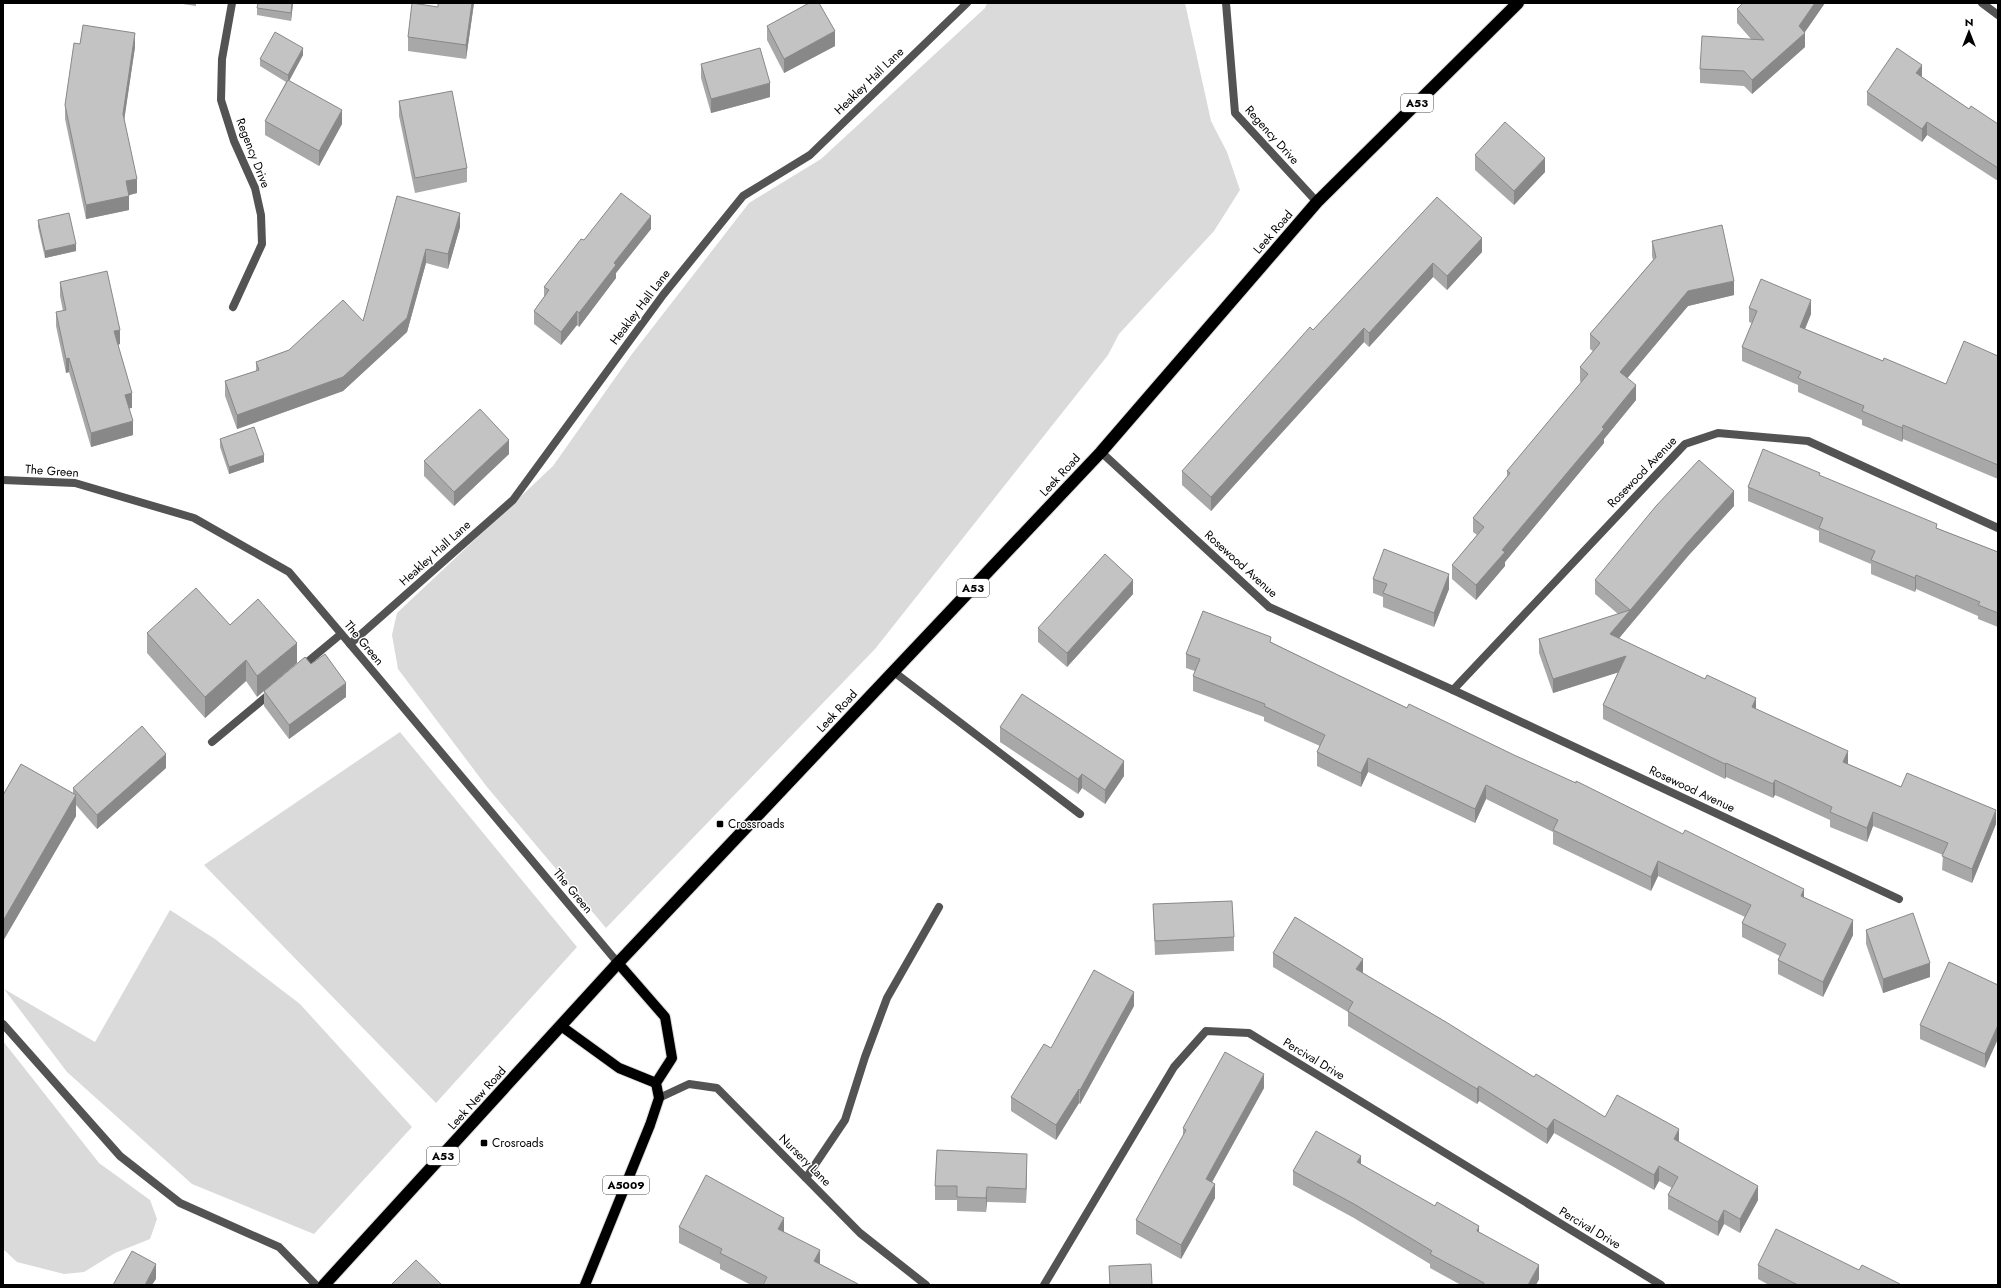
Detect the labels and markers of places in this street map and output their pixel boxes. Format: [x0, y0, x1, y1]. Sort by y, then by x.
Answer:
place label: Crossroads [728, 815, 784, 833]
marker: Crossroads [715, 819, 725, 829]
place label: Crosroads [492, 1134, 544, 1152]
marker: Crosroads [479, 1138, 489, 1148]

